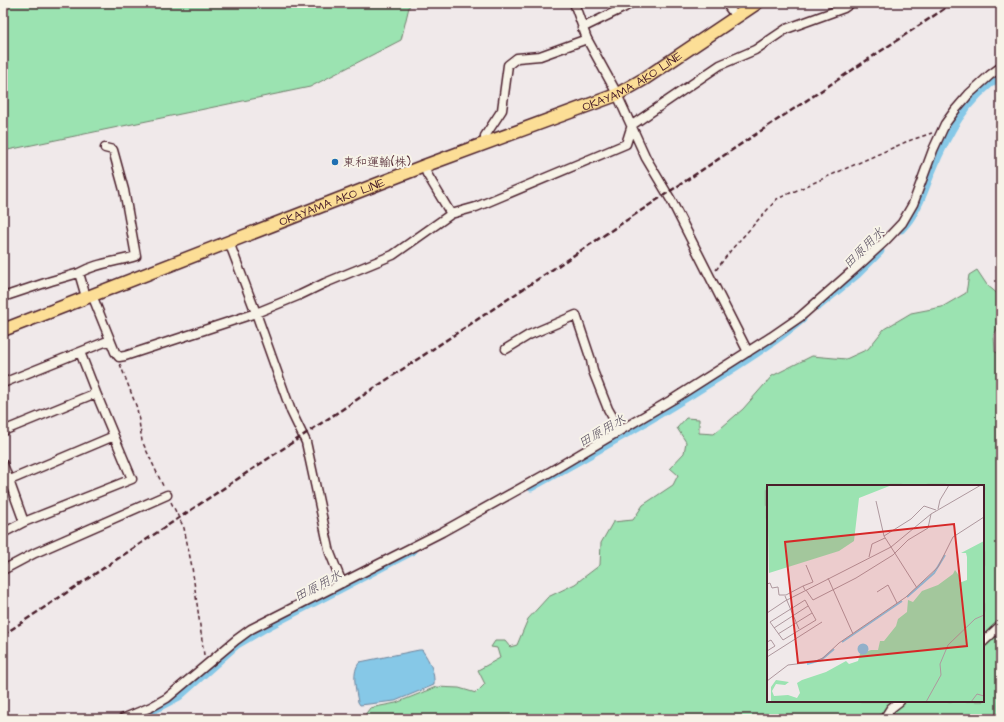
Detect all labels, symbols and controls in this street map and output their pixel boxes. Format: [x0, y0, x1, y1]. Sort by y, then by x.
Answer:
street label: OKAYAMA AKO LINE [580, 47, 686, 115]
place label: 東和運輸(株) [343, 154, 411, 171]
marker: 東和運輸(株) [330, 157, 340, 167]
street label: OKAYAMA AKO LINE [277, 174, 387, 230]
water label: 田原用水 [839, 223, 889, 273]
water label: 田原用水 [575, 410, 629, 452]
inset map [767, 485, 984, 702]
water label: 田原用水 [291, 566, 345, 606]

